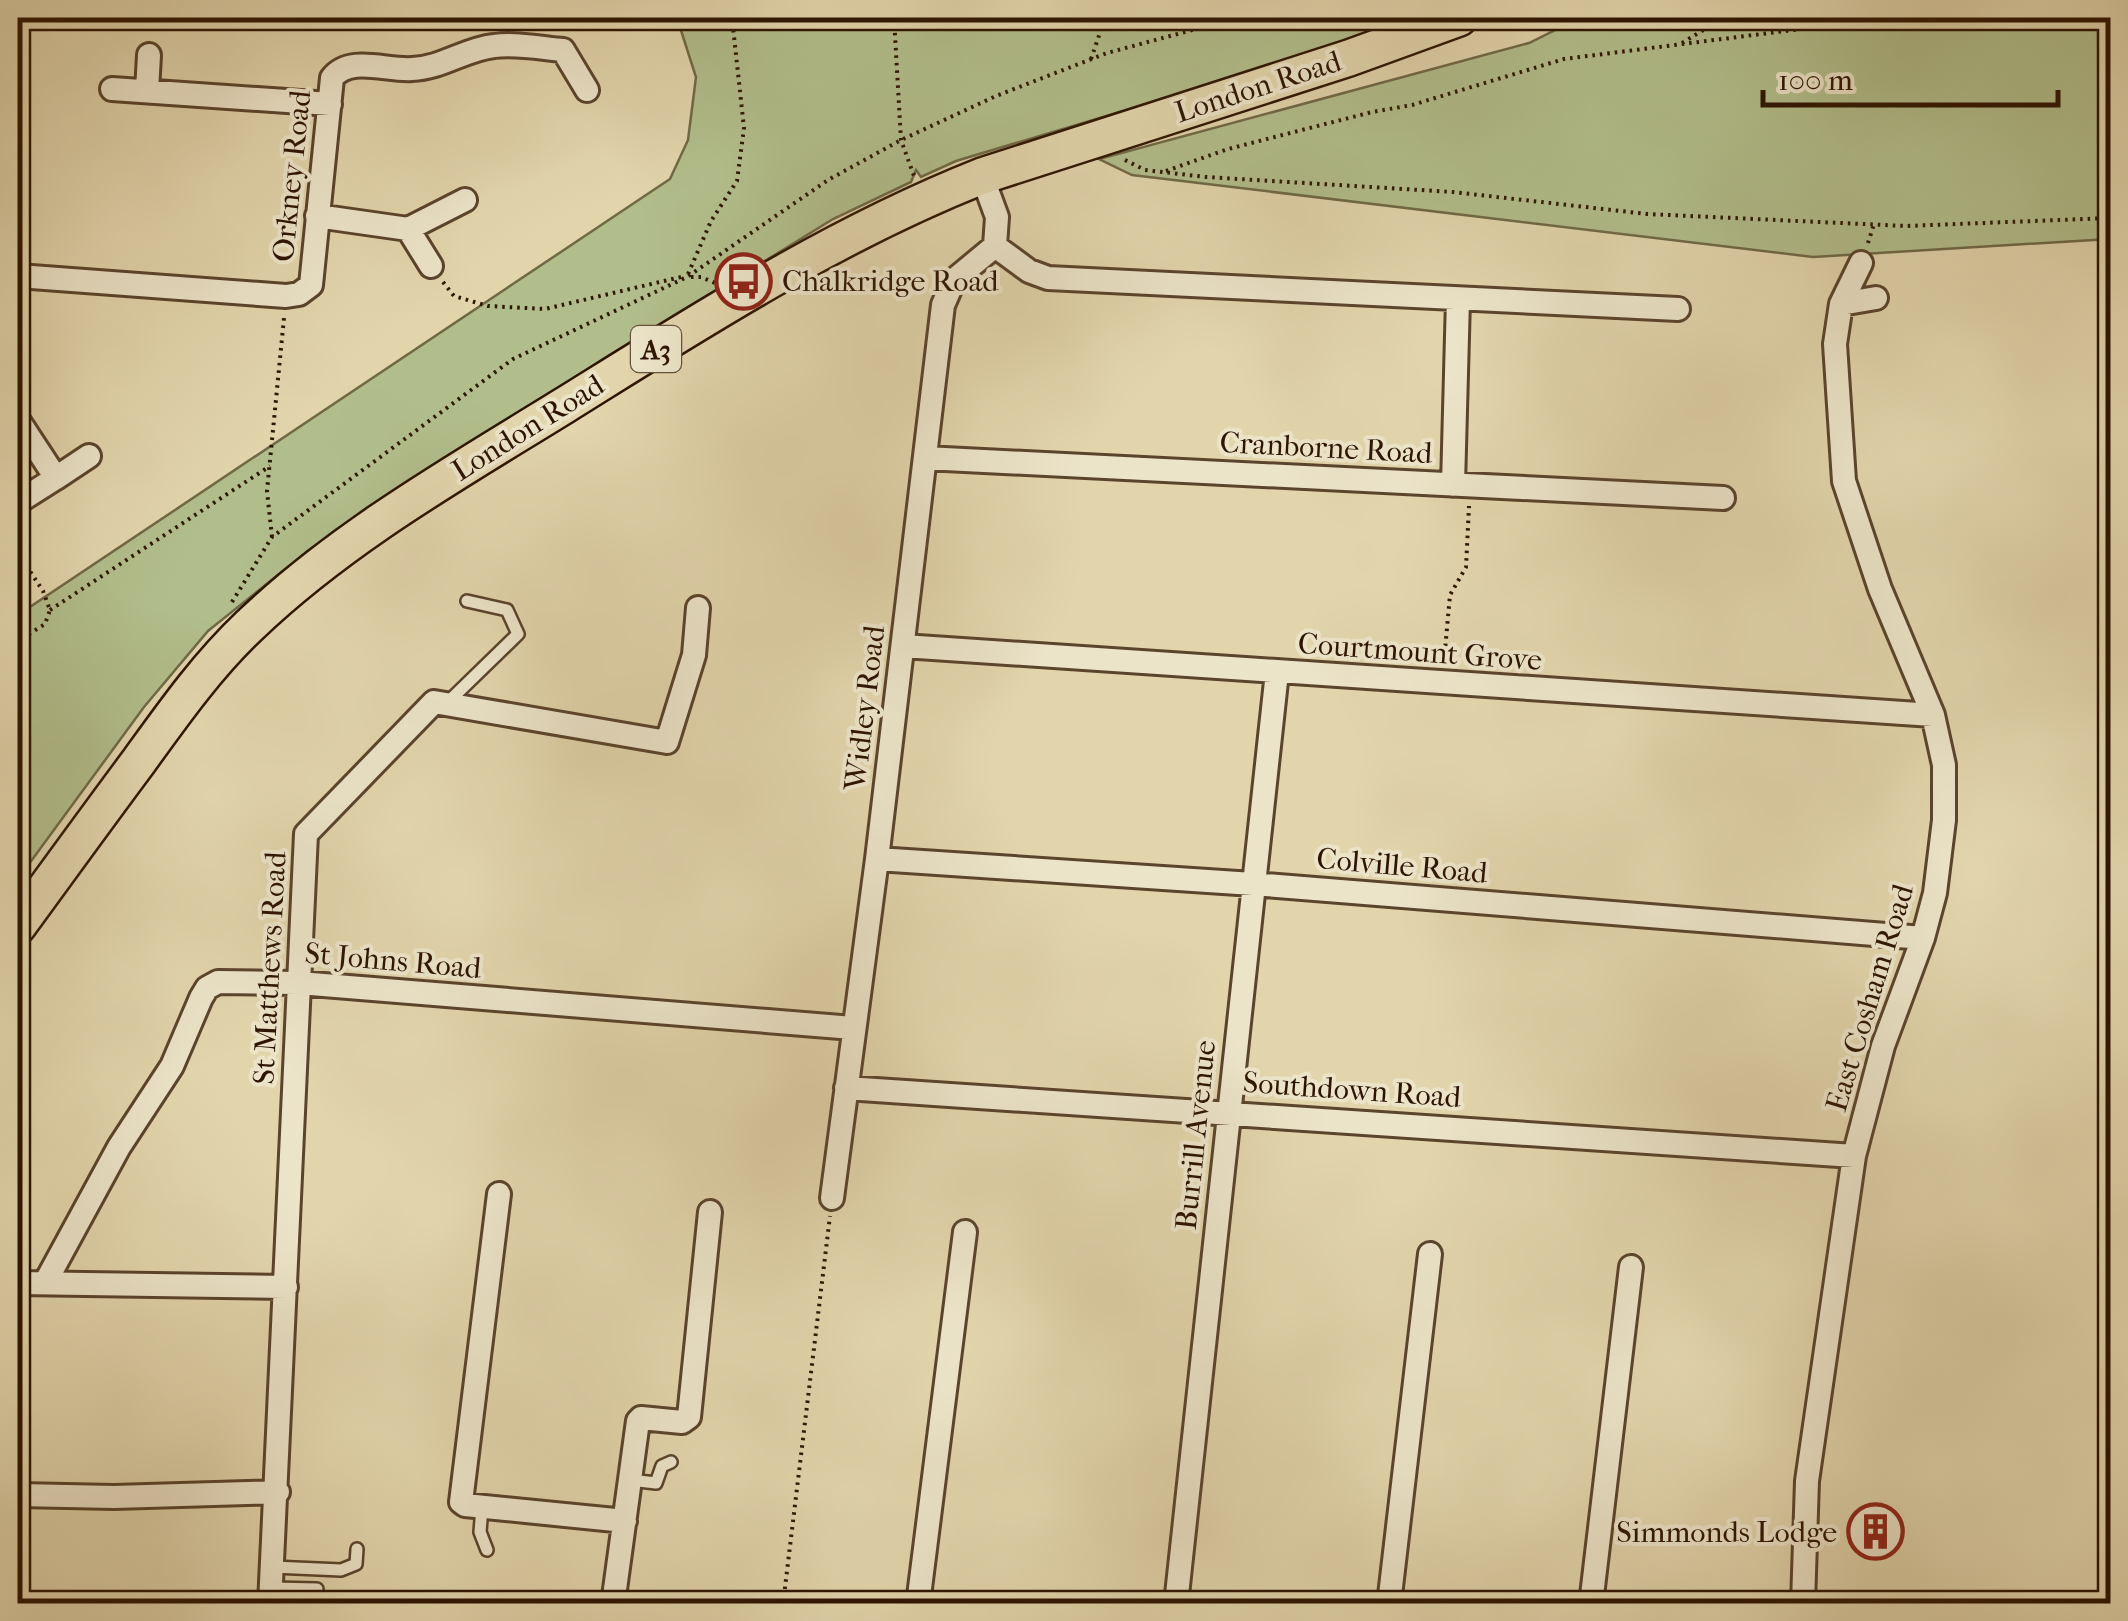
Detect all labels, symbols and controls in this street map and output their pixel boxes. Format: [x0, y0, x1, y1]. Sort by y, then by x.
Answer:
street label: London Road [1171, 43, 1346, 130]
scale bar [1763, 45, 2058, 107]
text: 100 m [1778, 63, 1853, 98]
street label: Orkney Road [266, 88, 318, 264]
bus stop icon: Chalkridge Road [713, 251, 773, 311]
place label: Chalkridge Road [782, 264, 999, 299]
road number: A3 [631, 326, 681, 372]
street label: London Road [446, 367, 611, 489]
street label: Cranborne Road [1219, 425, 1434, 471]
street label: Widley Road [837, 623, 893, 793]
street label: Courtmount Grove [1297, 626, 1543, 678]
street label: Colville Road [1315, 841, 1490, 891]
street label: St Matthews Road [246, 850, 294, 1085]
street label: East Cosham Road [1819, 880, 1921, 1116]
street label: St Johns Road [303, 936, 483, 986]
street label: Burrill Avenue [1169, 1038, 1223, 1232]
street label: Southdown Road [1242, 1065, 1463, 1115]
building icon: Simmonds Lodge [1846, 1502, 1906, 1562]
place label: Simmonds Lodge [1616, 1515, 1837, 1550]

